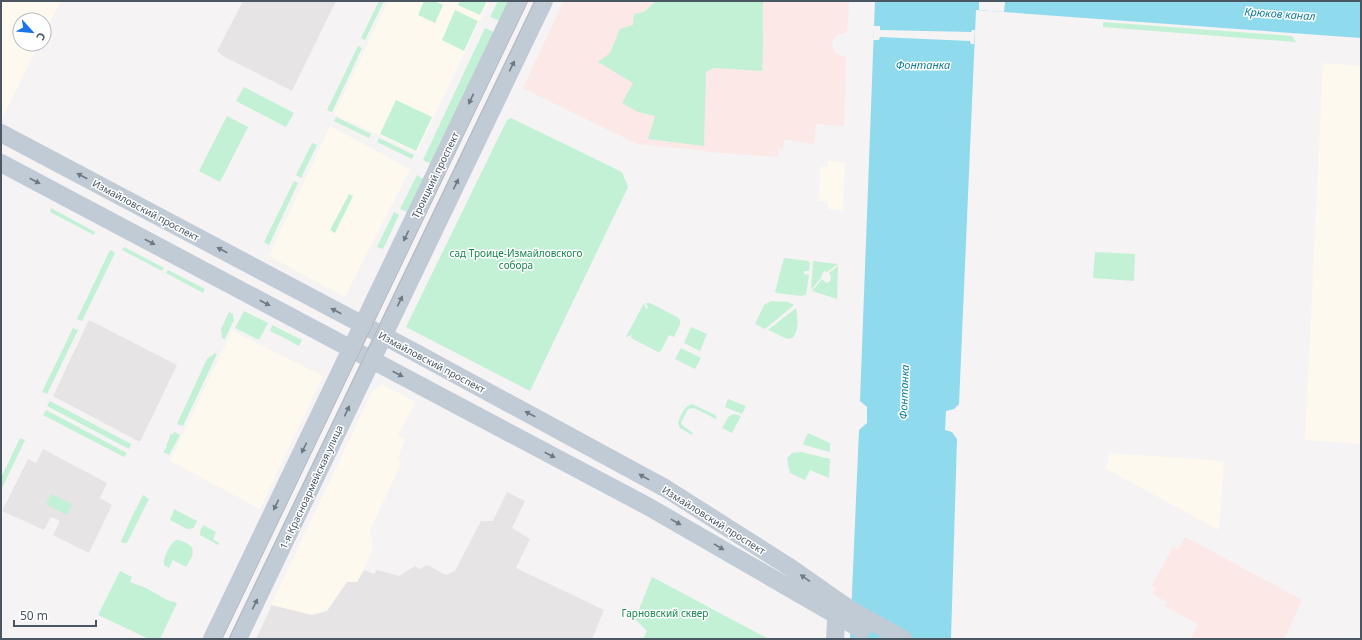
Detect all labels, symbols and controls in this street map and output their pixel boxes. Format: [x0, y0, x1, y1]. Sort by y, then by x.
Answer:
water label: Крюков канал [1244, 4, 1316, 23]
north arrow [12, 12, 52, 52]
text: С [33, 30, 50, 43]
water label: Фонтанка [896, 57, 950, 72]
one-way arrow [509, 61, 516, 72]
one-way arrow [468, 94, 474, 105]
street label: Троицкий проспект [408, 129, 462, 221]
one-way arrow [76, 173, 88, 179]
street label: Измайловский проспект [90, 176, 202, 244]
one-way arrow [30, 178, 41, 185]
one-way arrow [453, 178, 459, 189]
one-way arrow [403, 231, 409, 242]
one-way arrow [144, 239, 156, 246]
park label: сад Троице-Измайловского собора [449, 246, 583, 272]
one-way arrow [216, 247, 227, 254]
one-way arrow [397, 295, 403, 306]
one-way arrow [259, 300, 271, 307]
one-way arrow [330, 308, 342, 315]
street label: Измайловский проспект [376, 328, 488, 396]
water label: Фонтанка [895, 364, 912, 420]
one-way arrow [392, 371, 403, 378]
one-way arrow [344, 405, 350, 416]
one-way arrow [524, 411, 536, 418]
street label: 1-я Красноармейская улица [276, 423, 346, 551]
one-way arrow [301, 442, 307, 453]
one-way arrow [544, 452, 555, 458]
one-way arrow [638, 474, 650, 480]
street label: Измайловский проспект [660, 482, 769, 558]
one-way arrow [273, 499, 279, 511]
one-way arrow [670, 519, 682, 525]
one-way arrow [714, 543, 724, 551]
one-way arrow [800, 574, 810, 582]
one-way arrow [252, 598, 258, 610]
scale bar [14, 602, 96, 628]
park label: Гарновский сквер [622, 606, 708, 620]
text: 50 m [20, 607, 48, 624]

